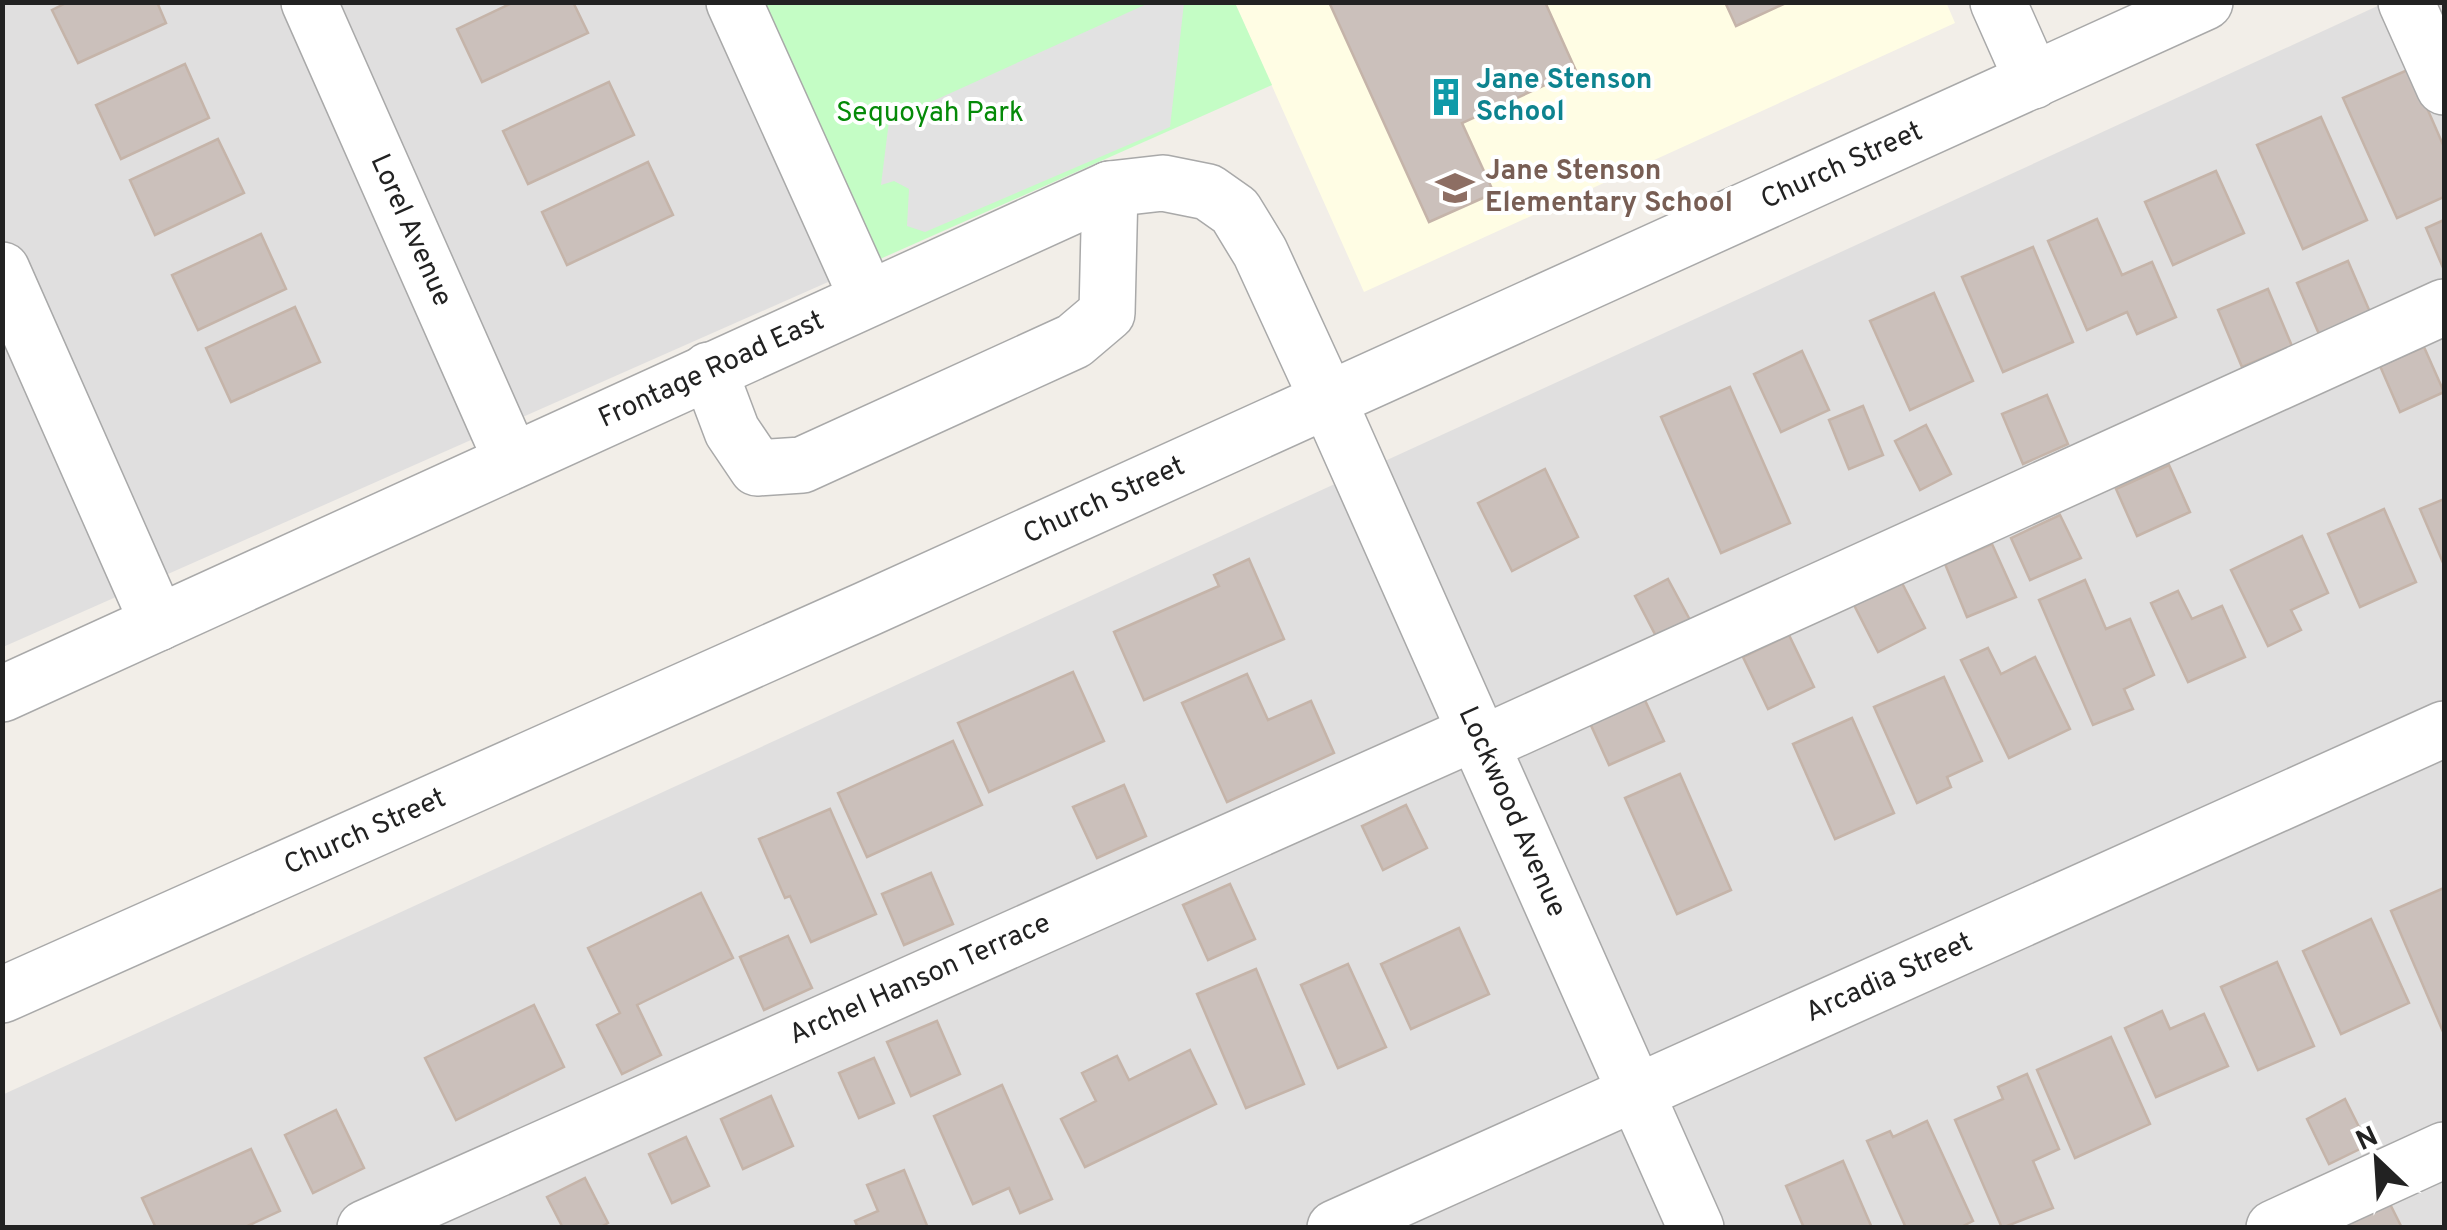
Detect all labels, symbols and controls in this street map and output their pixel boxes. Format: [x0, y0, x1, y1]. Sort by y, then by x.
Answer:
place label: Jane Stenson School [1476, 63, 1652, 131]
building icon: Jane Stenson School [1425, 76, 1467, 118]
park label: Sequoyah Park [836, 96, 1024, 132]
street label: Church Street [1756, 114, 1929, 219]
street label: Lorel Avenue [361, 149, 460, 312]
place label: Jane Stenson Elementary School [1485, 154, 1733, 222]
school or university icon: Jane Stenson Elementary School [1434, 167, 1476, 209]
street label: Frontage Road East [593, 304, 830, 437]
street label: Church Street [1018, 449, 1191, 554]
street label: Lockwood Avenue [1449, 701, 1574, 923]
street label: Church Street [279, 781, 452, 885]
street label: Archel Hanson Terrace [784, 906, 1056, 1054]
street label: Arcadia Street [1800, 925, 1979, 1032]
north arrow [2327, 1110, 2427, 1210]
text: N [2351, 1119, 2384, 1161]

